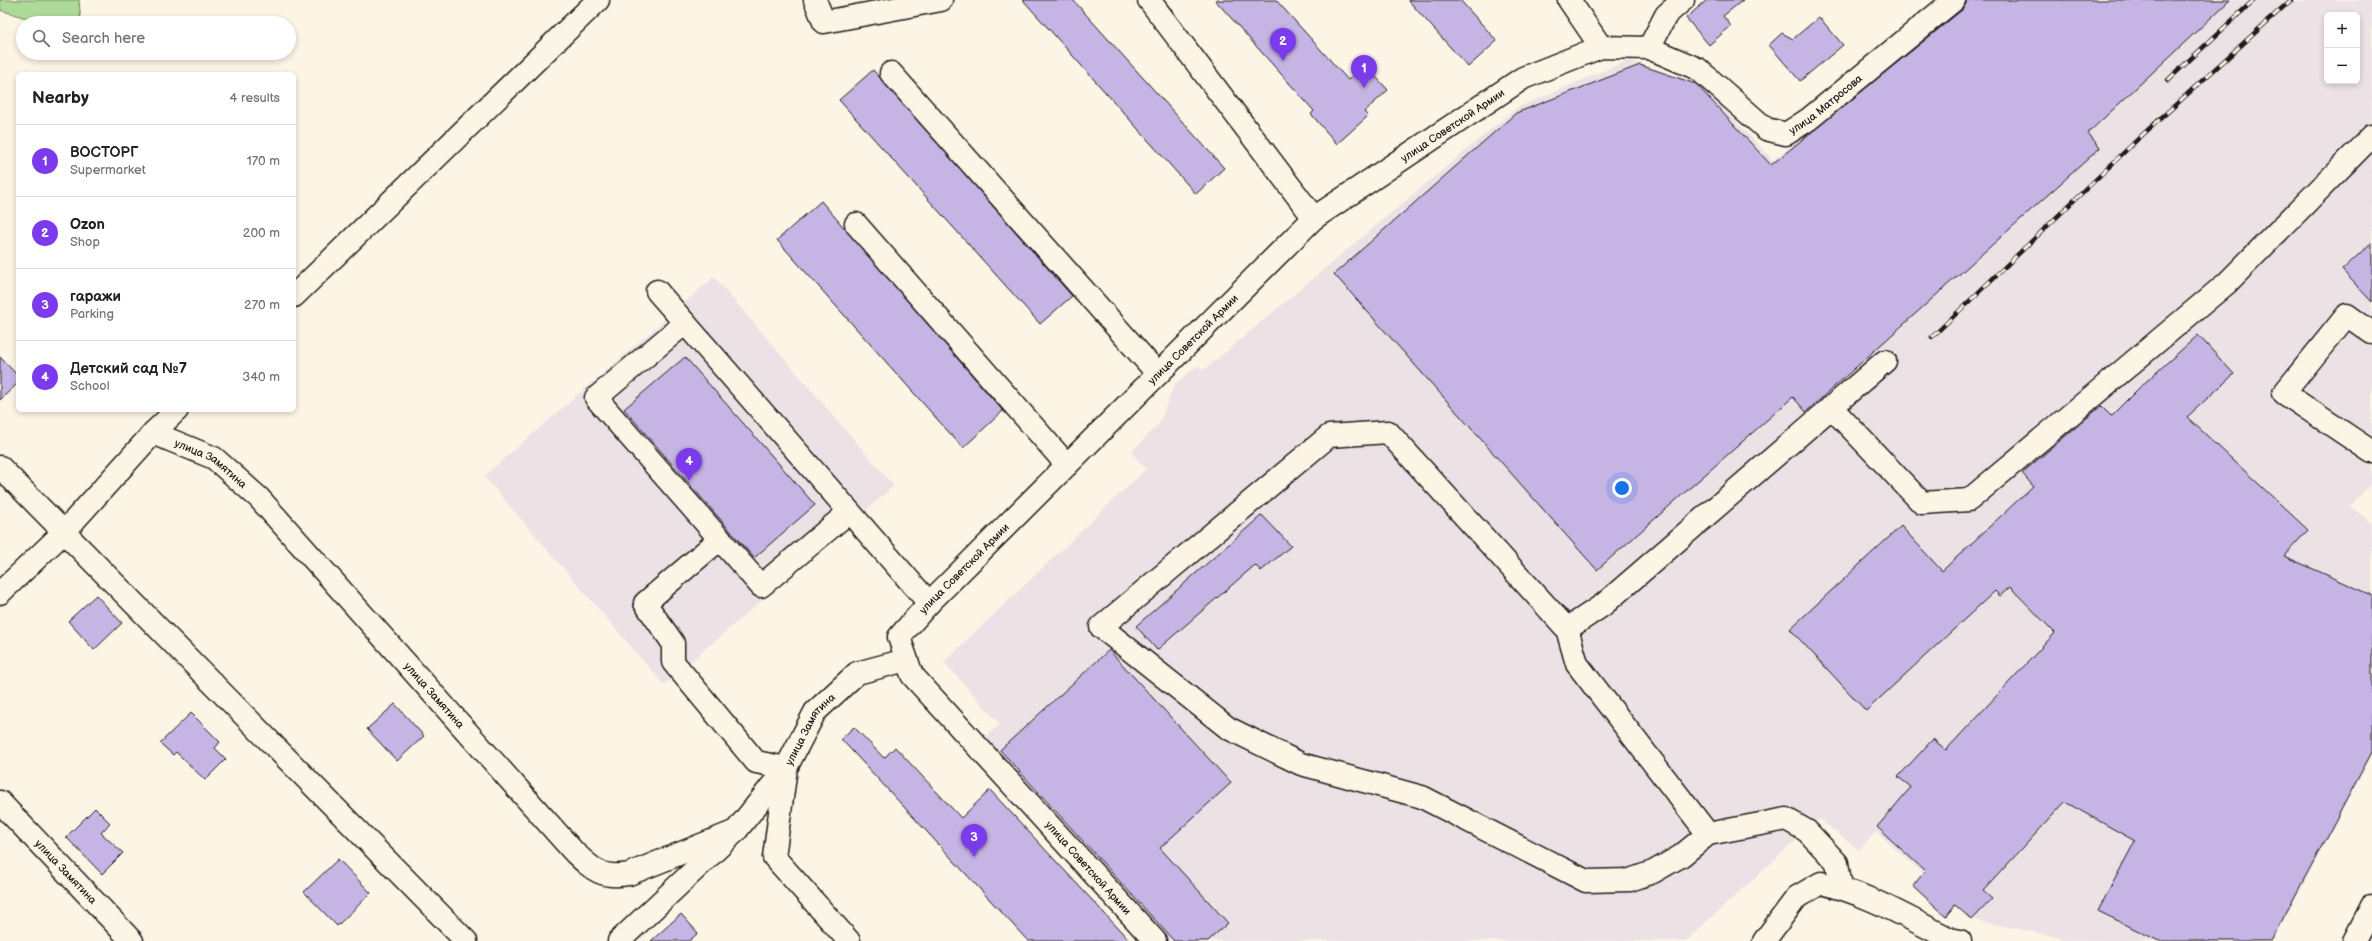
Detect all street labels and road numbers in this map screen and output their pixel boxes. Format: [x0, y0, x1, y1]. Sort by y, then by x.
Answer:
street label: улица Матросова [1786, 71, 1865, 137]
street label: улица Советской Армии [1398, 86, 1507, 165]
street label: улица Советской Армии [1145, 291, 1241, 387]
street label: улица Замятина [173, 436, 250, 491]
street label: улица Советской Армии [916, 520, 1012, 616]
street label: улица Замятина [402, 660, 467, 731]
street label: улица Замятина [782, 690, 838, 767]
street label: улица Советской Армии [1042, 818, 1134, 918]
street label: улица Замятина [33, 837, 100, 907]

